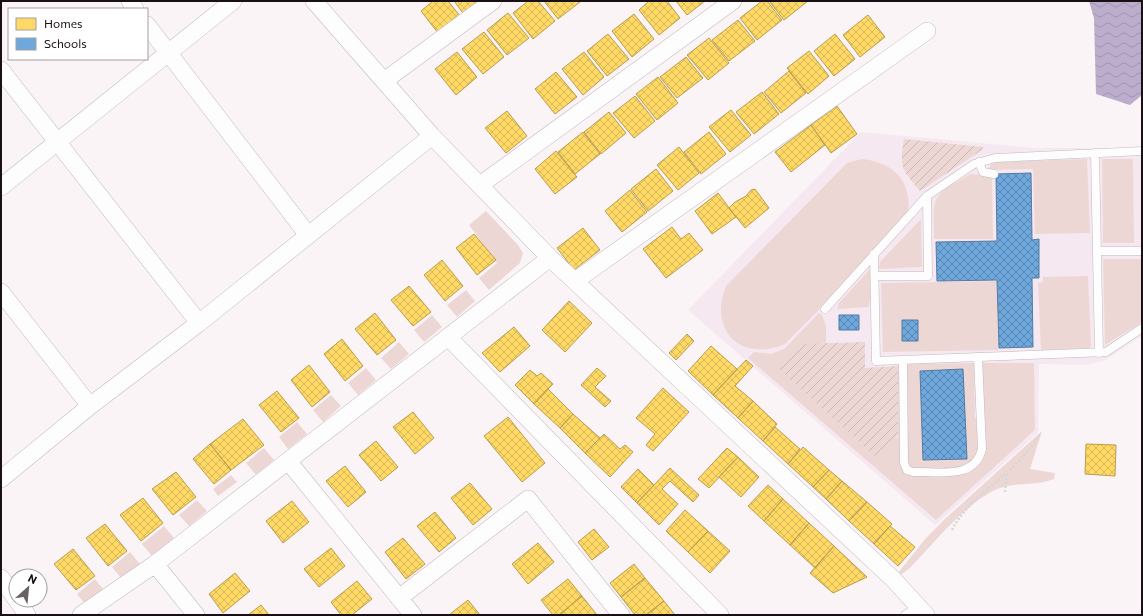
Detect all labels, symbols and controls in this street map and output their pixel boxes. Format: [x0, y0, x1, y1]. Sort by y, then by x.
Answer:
legend [8, 8, 148, 60]
text: Homes [44, 16, 82, 30]
text: Schools [44, 36, 87, 50]
north arrow [8, 568, 48, 608]
text: N [26, 571, 39, 586]

